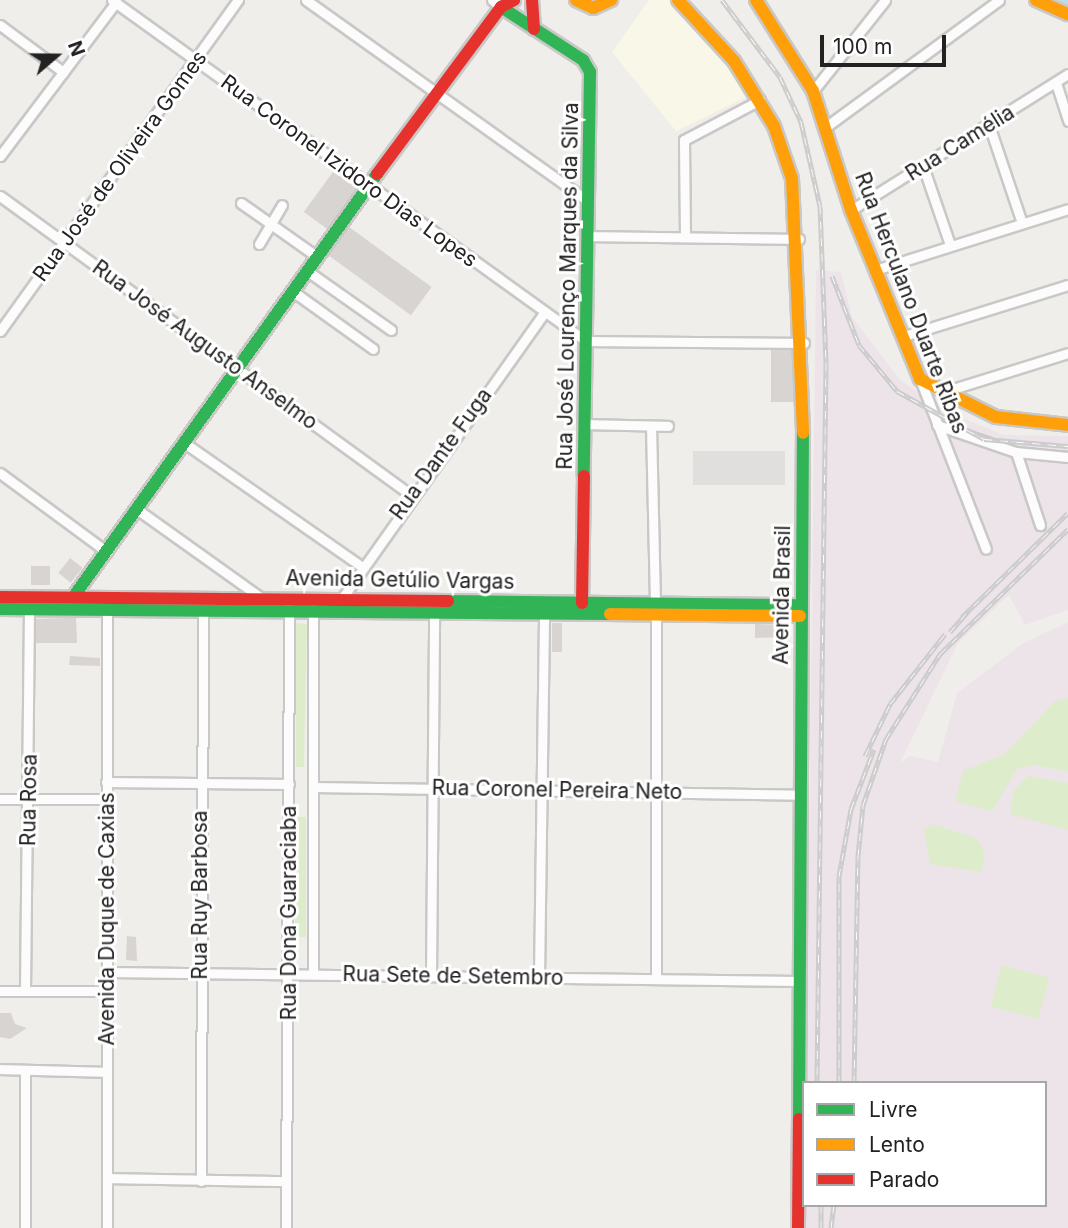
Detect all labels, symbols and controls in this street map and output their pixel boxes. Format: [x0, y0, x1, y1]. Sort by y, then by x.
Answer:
north arrow [21, 21, 91, 91]
scale bar [823, 21, 949, 65]
text: 100 m [833, 34, 892, 59]
text: N [63, 38, 89, 59]
street label: Rua José de Oliveira Gomes [28, 46, 212, 286]
street label: Rua Coronel Izidoro Dias Lopes [216, 69, 482, 273]
street label: Rua Camélia [901, 100, 1019, 186]
street label: Rua José Lourenço Marques da Silva [552, 102, 584, 470]
street label: Rua Herculano Duarte Ribas [849, 169, 973, 437]
street label: Rua José Augusto Anselmo [87, 255, 323, 435]
street label: Rua Dante Fuga [385, 383, 497, 525]
street label: Avenida Brasil [768, 525, 796, 665]
street label: Avenida Getúlio Vargas [285, 565, 515, 595]
street label: Rua Rosa [16, 754, 42, 846]
street label: Rua Coronel Pereira Neto [431, 775, 683, 805]
street label: Avenida Duque de Caxias [94, 792, 120, 1046]
street label: Rua Dona Guaraciaba [276, 806, 302, 1020]
street label: Rua Ruy Barbosa [187, 810, 213, 980]
street label: Rua Sete de Setembro [342, 961, 564, 991]
legend [802, 1081, 1047, 1207]
text: Livre [869, 1097, 918, 1122]
text: Lento [869, 1132, 925, 1157]
text: Parado [869, 1167, 939, 1192]

